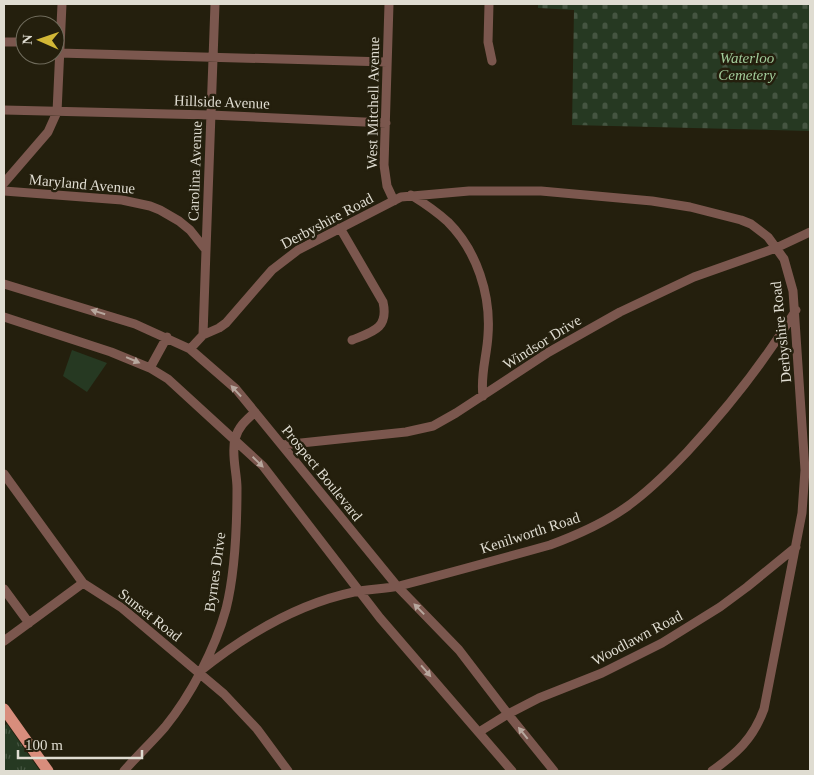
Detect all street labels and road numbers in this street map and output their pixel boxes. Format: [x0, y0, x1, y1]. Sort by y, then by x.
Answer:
street label: West Mitchell Avenue [364, 36, 382, 169]
street label: Hillside Avenue [174, 92, 271, 112]
street label: Carolina Avenue [185, 120, 205, 221]
street label: Maryland Avenue [28, 171, 136, 197]
street label: Derbyshire Road [278, 190, 376, 252]
street label: Derbyshire Road [768, 280, 794, 384]
street label: Windsor Drive [500, 311, 584, 372]
street label: Prospect Boulevard [279, 422, 366, 524]
street label: Kenilworth Road [478, 509, 582, 557]
street label: Byrnes Drive [201, 531, 229, 613]
street label: Sunset Road [115, 585, 185, 645]
street label: Woodlawn Road [589, 607, 685, 669]

